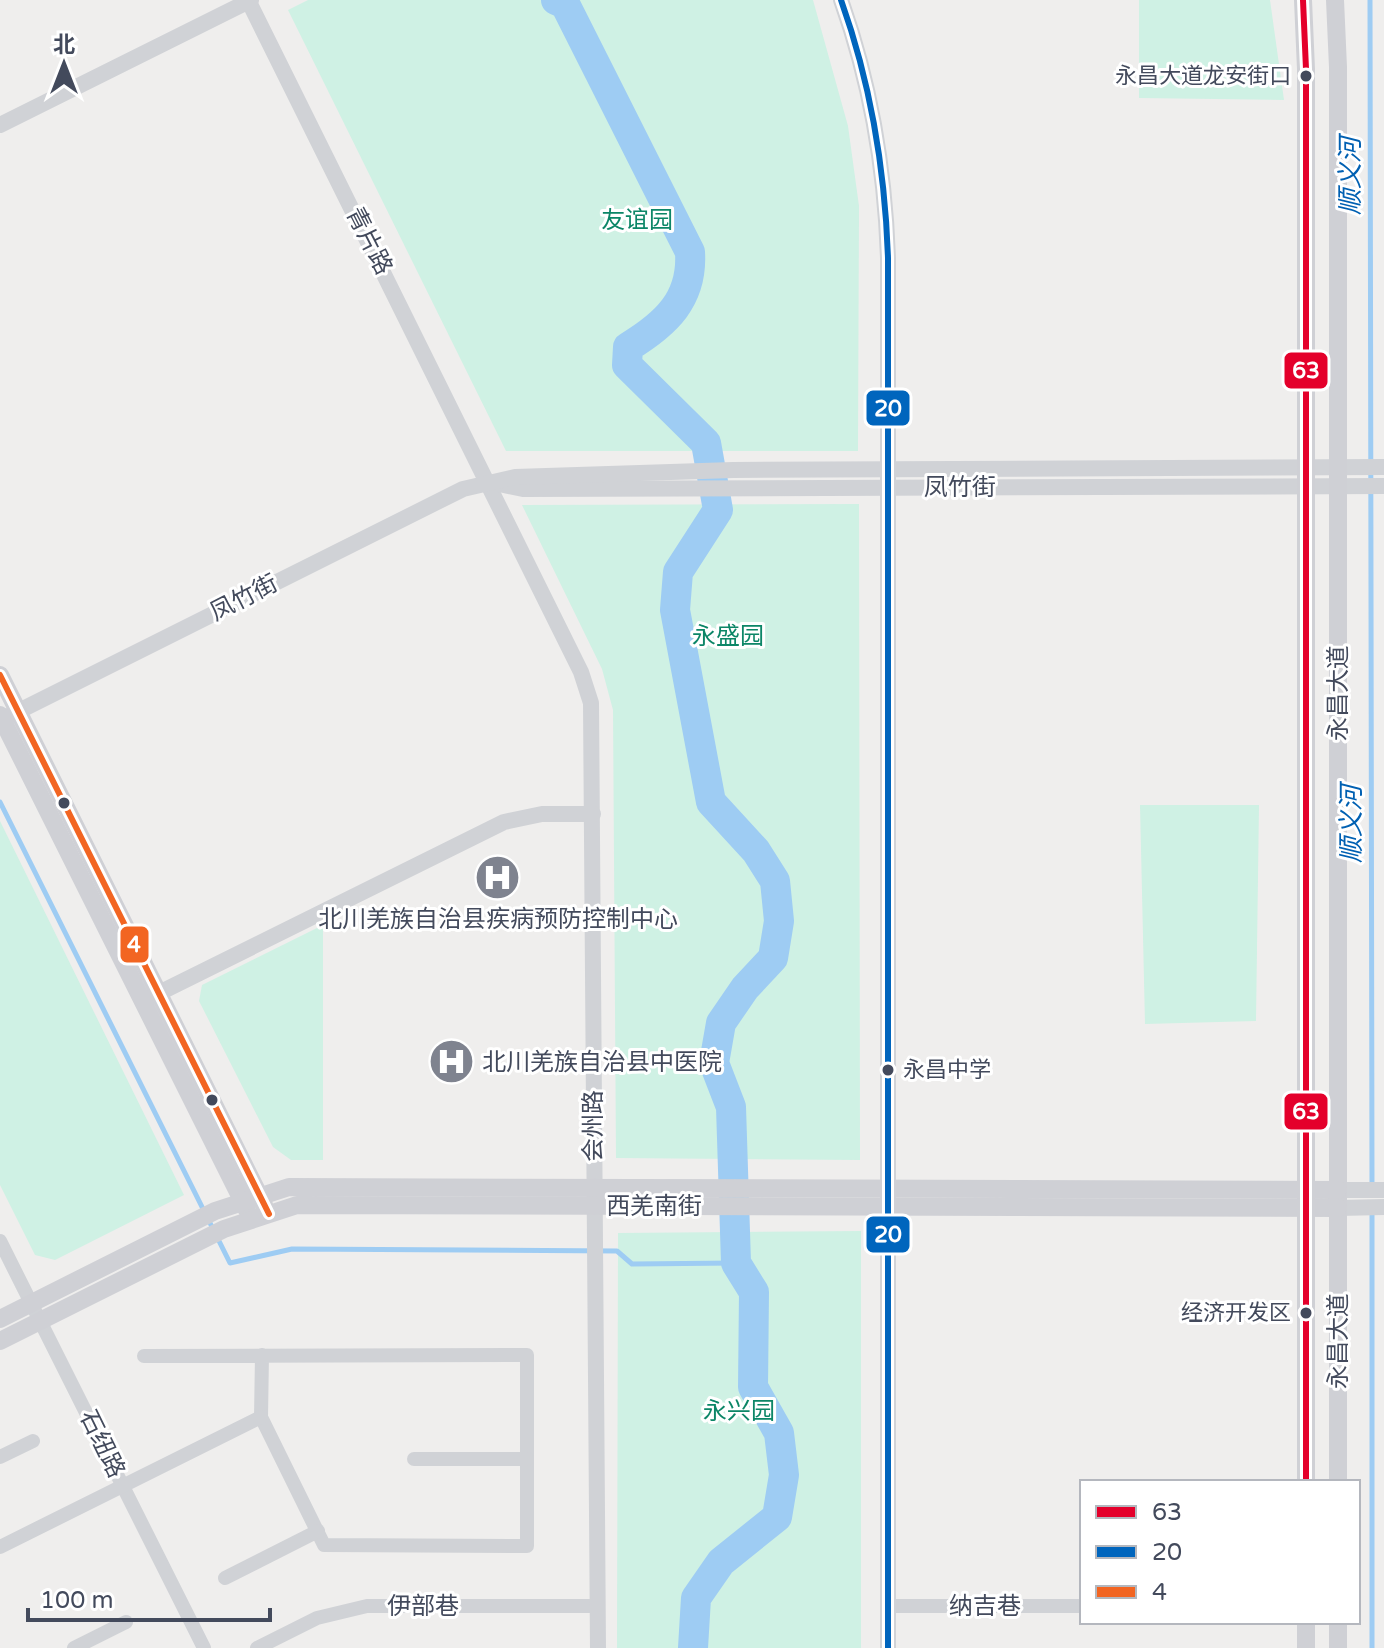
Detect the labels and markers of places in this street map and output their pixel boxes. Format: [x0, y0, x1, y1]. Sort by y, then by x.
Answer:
place label: 永昌大道龙安街口 [1115, 63, 1291, 89]
marker: 永昌大道龙安街口 [1298, 68, 1314, 84]
unlabelled marker [56, 795, 72, 811]
hospital icon: 北川羌族自治县疾病预防控制中心 [474, 853, 522, 901]
place label: 北川羌族自治县疾病预防控制中心 [318, 905, 678, 934]
hospital icon: 北川羌族自治县中医院 [427, 1038, 475, 1086]
place label: 北川羌族自治县中医院 [482, 1048, 722, 1077]
place label: 永昌中学 [903, 1057, 991, 1083]
marker: 永昌中学 [880, 1062, 896, 1078]
unlabelled marker [204, 1092, 220, 1108]
place label: 经济开发区 [1181, 1300, 1291, 1326]
marker: 经济开发区 [1298, 1305, 1314, 1321]

